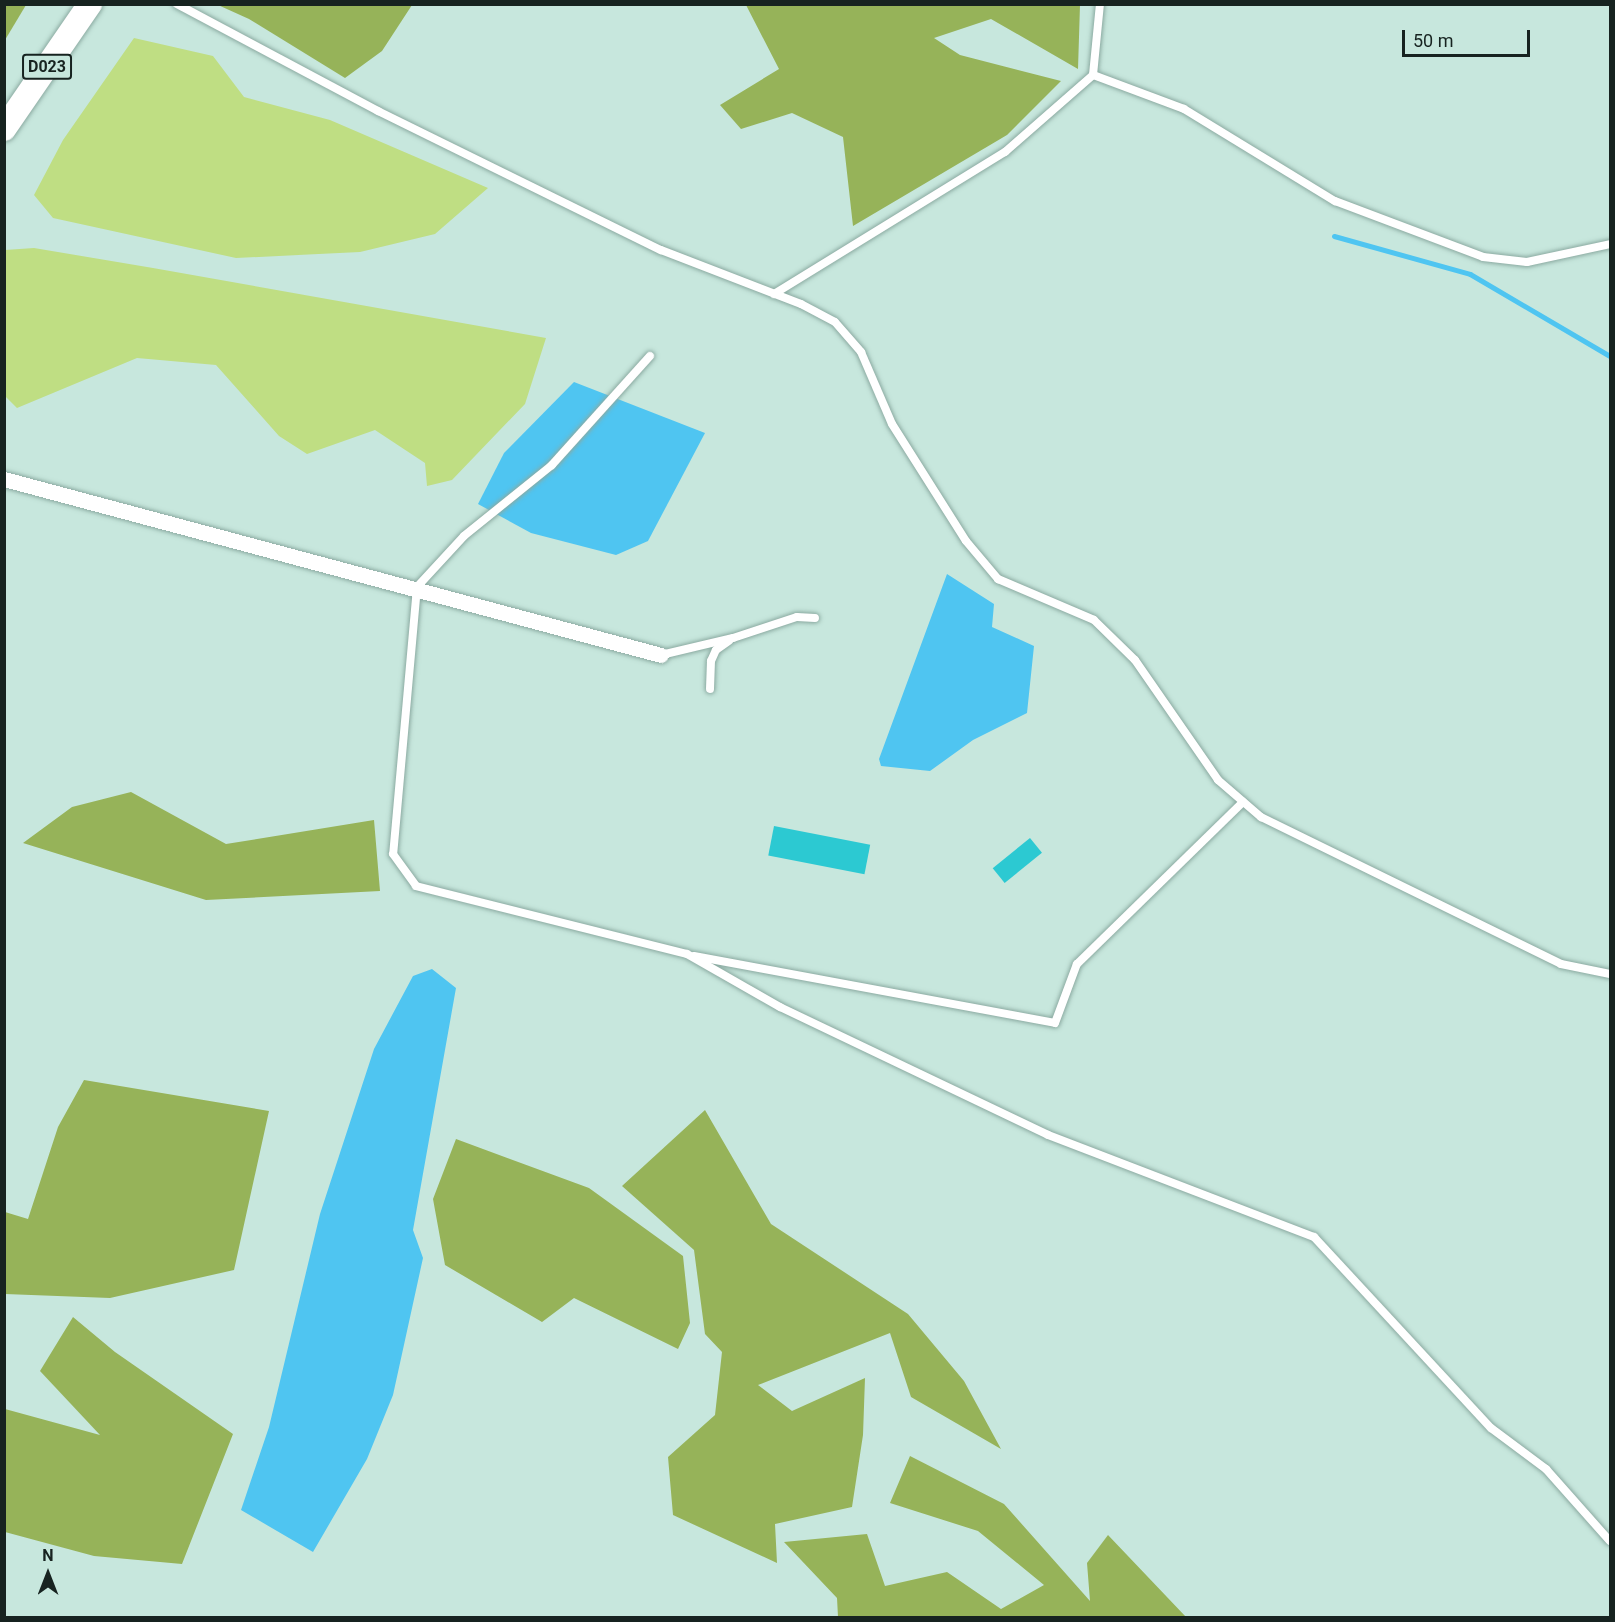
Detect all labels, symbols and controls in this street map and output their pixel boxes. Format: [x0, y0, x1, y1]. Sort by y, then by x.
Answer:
scale bar [1405, 18, 1532, 56]
text: 50 m [1413, 30, 1453, 51]
road number: D023 [22, 54, 72, 80]
north arrow [18, 1544, 78, 1604]
text: N [42, 1546, 54, 1565]

